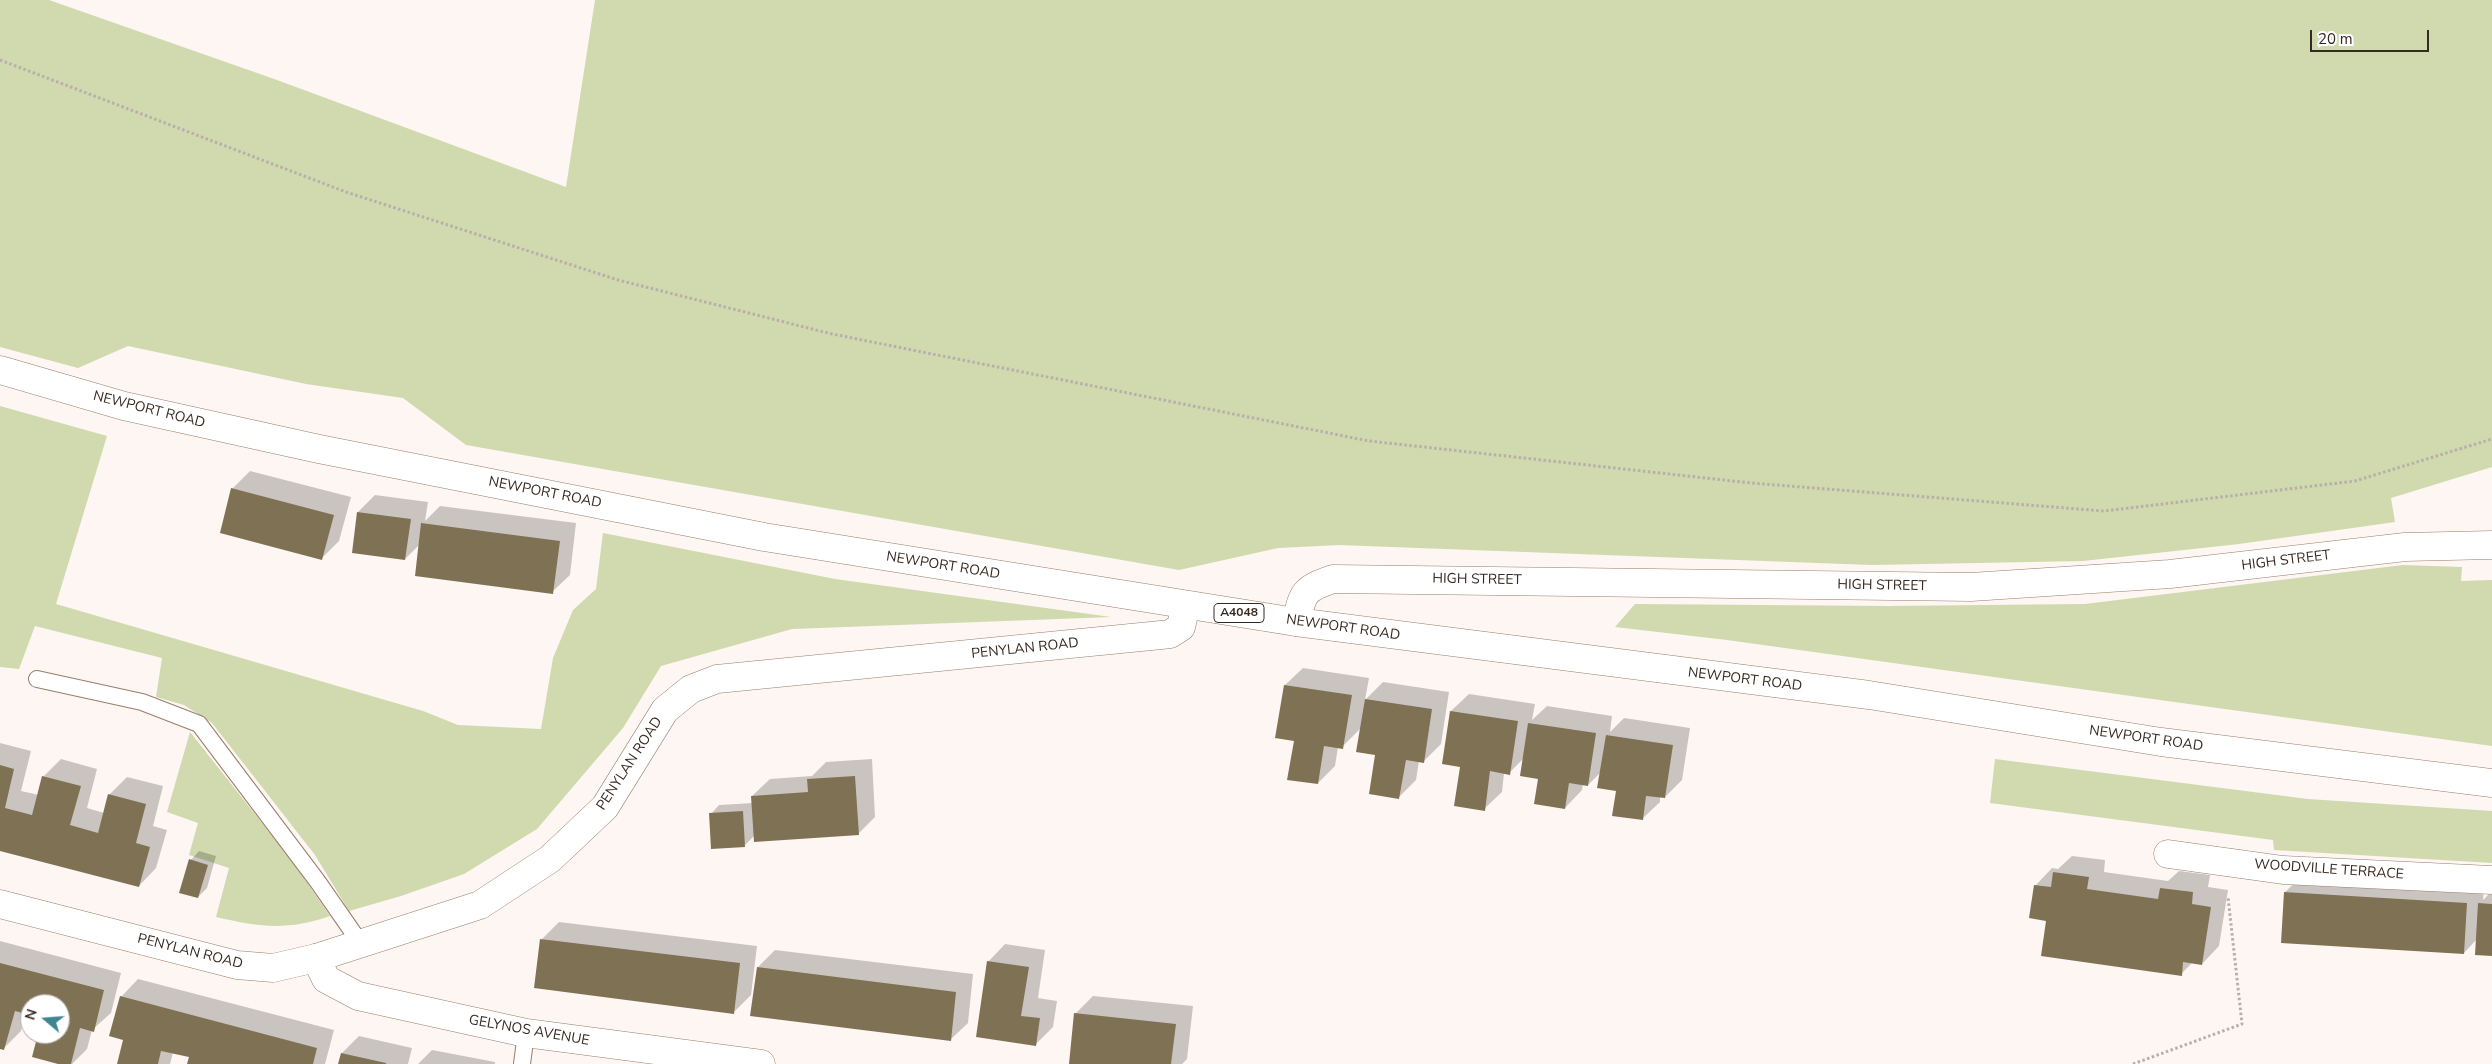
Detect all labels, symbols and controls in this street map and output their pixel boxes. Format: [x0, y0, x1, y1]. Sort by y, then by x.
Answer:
scale bar [2312, 20, 2431, 52]
text: 20 m [2318, 29, 2353, 49]
street label: NEWPORT ROAD [91, 388, 207, 432]
street label: NEWPORT ROAD [487, 474, 603, 512]
street label: HIGH STREET [2241, 547, 2331, 575]
street label: NEWPORT ROAD [885, 549, 1001, 583]
street label: HIGH STREET [1432, 571, 1522, 589]
street label: HIGH STREET [1837, 577, 1927, 595]
road number: A4048 [1214, 604, 1264, 622]
street label: NEWPORT ROAD [1285, 612, 1401, 644]
street label: PENYLAN ROAD [970, 635, 1080, 663]
street label: NEWPORT ROAD [1687, 665, 1803, 695]
street label: PENYLAN ROAD [594, 714, 666, 814]
street label: NEWPORT ROAD [2088, 723, 2204, 755]
street label: WOODVILLE TERRACE [2254, 856, 2404, 884]
street label: PENYLAN ROAD [136, 931, 244, 973]
north arrow [20, 994, 70, 1044]
text: N [21, 1007, 42, 1022]
street label: GELYNOS AVENUE [467, 1012, 591, 1050]

